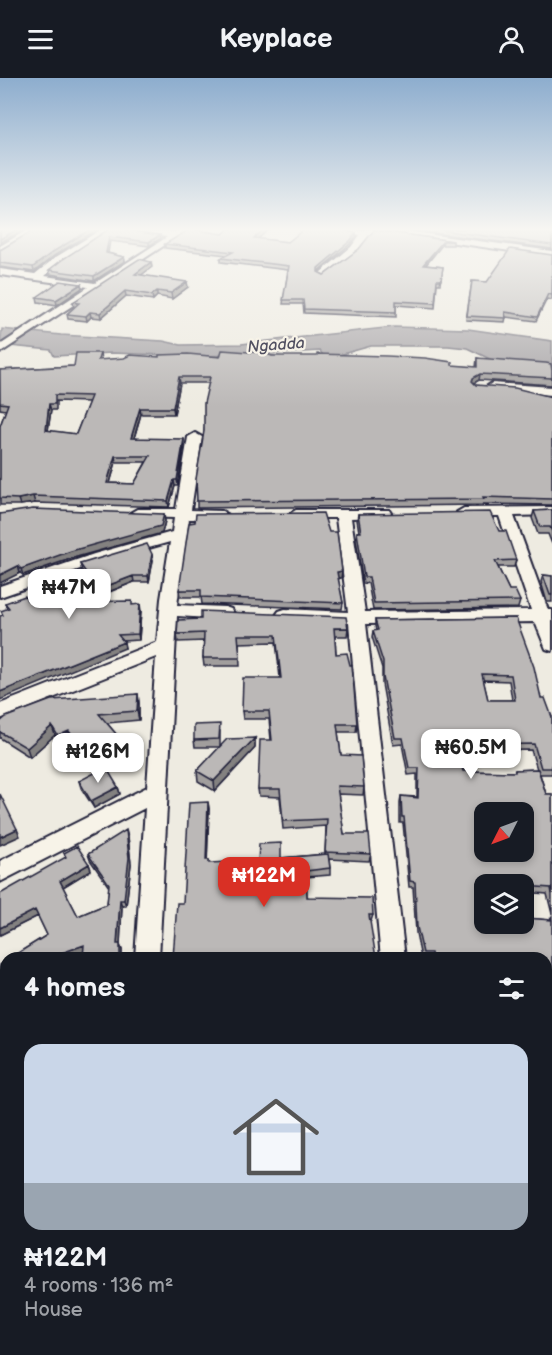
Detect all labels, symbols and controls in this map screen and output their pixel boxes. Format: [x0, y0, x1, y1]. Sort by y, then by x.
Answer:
icon: menu [24, 23, 57, 56]
text: Keyplace [219, 23, 333, 55]
icon: person [495, 23, 528, 56]
water label: Ngadda [247, 334, 305, 357]
pin: ₦47M [33, 569, 105, 620]
text: ₦47M [42, 576, 96, 600]
pin: ₦60.5M [422, 729, 520, 780]
pin: ₦126M [56, 733, 140, 784]
text: ₦60.5M [435, 736, 507, 760]
text: ₦126M [66, 740, 130, 764]
north arrow [474, 802, 534, 862]
map controls [474, 802, 534, 934]
pin: ₦122M [222, 857, 306, 908]
text: ₦122M [232, 864, 296, 888]
button: layers [474, 874, 534, 934]
icon: filters [495, 972, 528, 1005]
text: 4 homes [24, 973, 125, 1004]
icon: home [222, 1083, 330, 1191]
text: ₦122M [24, 1243, 107, 1274]
text: 4 rooms · 136 m² [24, 1274, 173, 1298]
text: House [24, 1298, 83, 1322]

